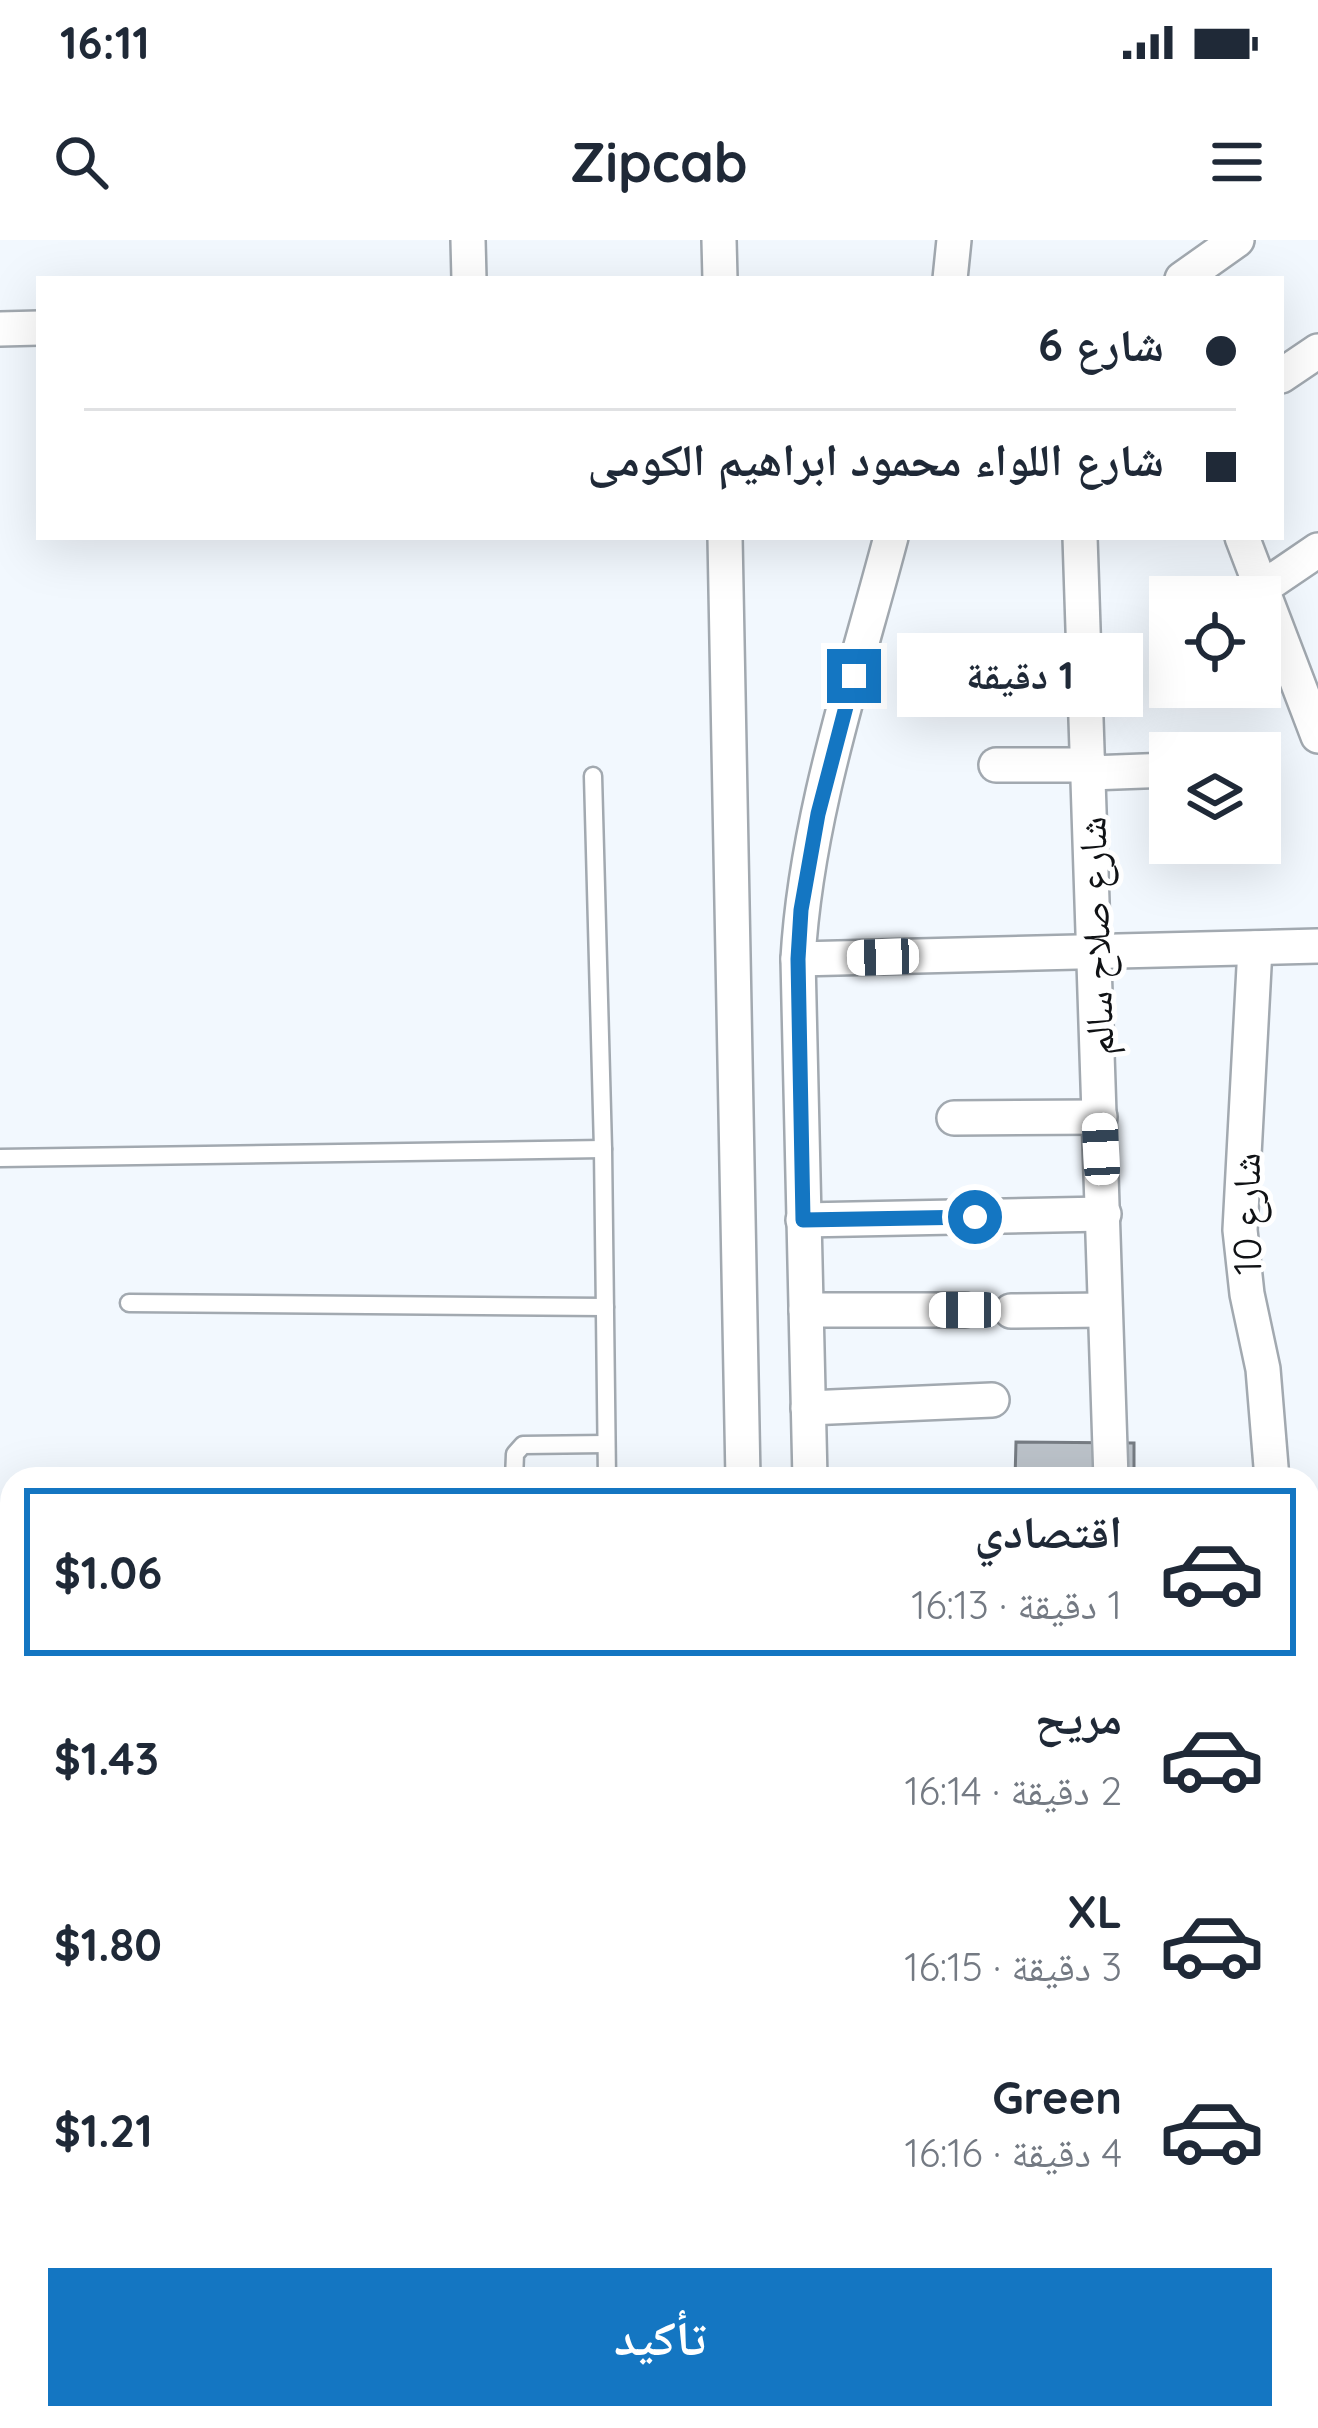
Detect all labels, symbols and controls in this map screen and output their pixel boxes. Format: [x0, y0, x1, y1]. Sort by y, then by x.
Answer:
text: 16:11 [60, 14, 150, 70]
text: Zipcab [570, 128, 748, 196]
icon: search [48, 129, 114, 195]
icon: menu [1204, 129, 1270, 195]
text: شارع 6 [1038, 316, 1164, 372]
text: شارع اللواء محمود ابراهيم الكومى [587, 431, 1164, 487]
map controls [1149, 576, 1281, 864]
button: locate [1149, 576, 1281, 708]
callout: 1 دقيقة [896, 634, 1142, 718]
route end [827, 649, 881, 703]
text: 1 دقيقة [966, 650, 1074, 699]
button: layers [1149, 732, 1281, 864]
street label: شارع صلاح سالم [1066, 816, 1126, 1056]
car [846, 938, 920, 976]
car [1081, 1112, 1121, 1186]
street label: شارع 10 [1220, 1152, 1273, 1276]
route start [948, 1190, 1002, 1244]
car [929, 1292, 1001, 1328]
text: اقتصادي [975, 1503, 1122, 1559]
icon: car [1158, 1518, 1266, 1626]
text: $1.06 [54, 1544, 162, 1600]
text: 1 دقيقة · 16:13 [911, 1580, 1122, 1629]
text: مريح [1035, 1689, 1122, 1745]
icon: car [1158, 1704, 1266, 1812]
text: $1.43 [54, 1730, 159, 1786]
text: 2 دقيقة · 16:14 [904, 1766, 1122, 1815]
text: XL [1067, 1883, 1122, 1939]
icon: car [1158, 1890, 1266, 1998]
text: $1.80 [54, 1916, 162, 1972]
text: 3 دقيقة · 16:15 [904, 1942, 1122, 1991]
text: Green [992, 2069, 1122, 2125]
icon: car [1158, 2076, 1266, 2184]
text: $1.21 [54, 2102, 153, 2158]
text: 4 دقيقة · 16:16 [904, 2128, 1122, 2177]
button: تأكيد [48, 2268, 1272, 2406]

